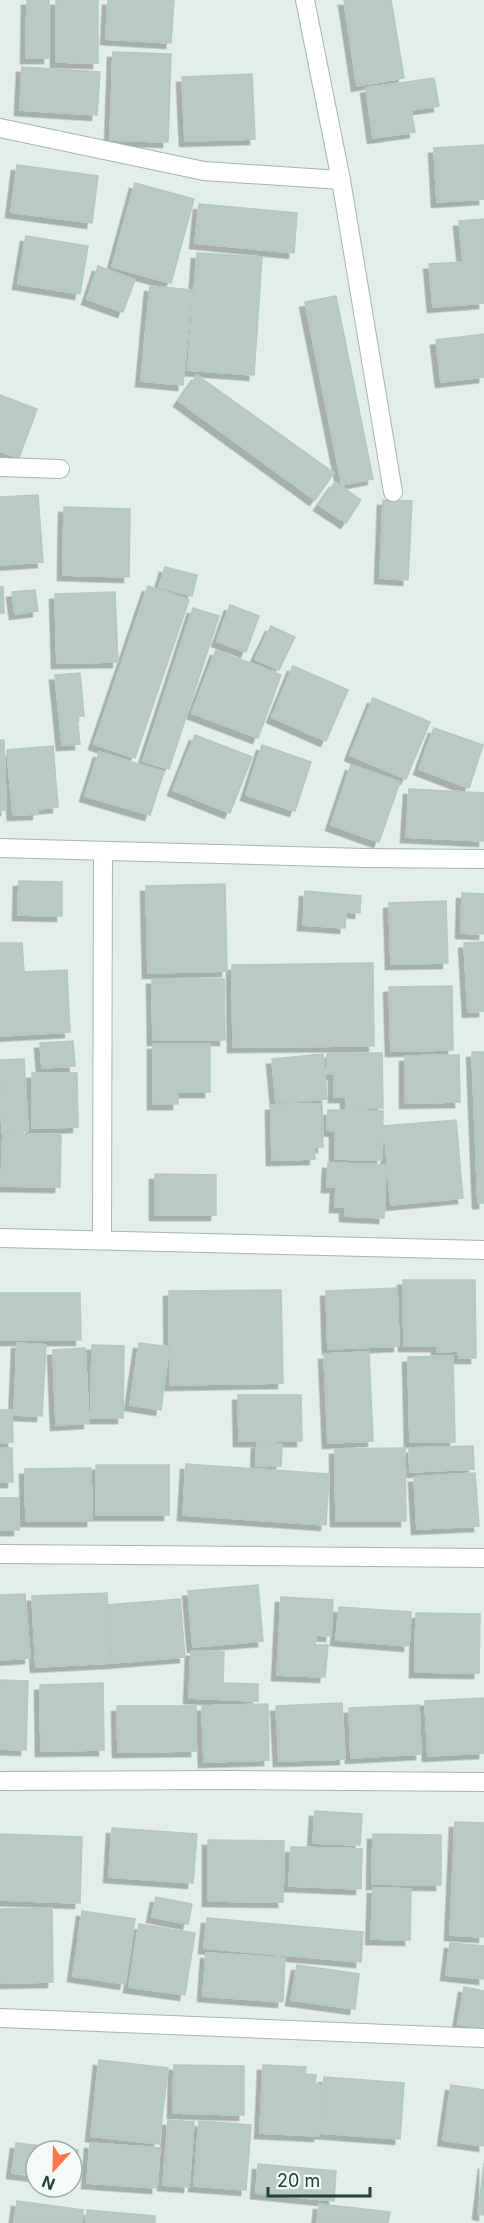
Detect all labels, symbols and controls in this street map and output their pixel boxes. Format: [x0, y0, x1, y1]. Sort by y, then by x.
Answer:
north arrow [24, 2139, 84, 2199]
scale bar [268, 2160, 370, 2198]
text: 20 m [277, 2170, 320, 2191]
text: N [39, 2171, 58, 2194]

